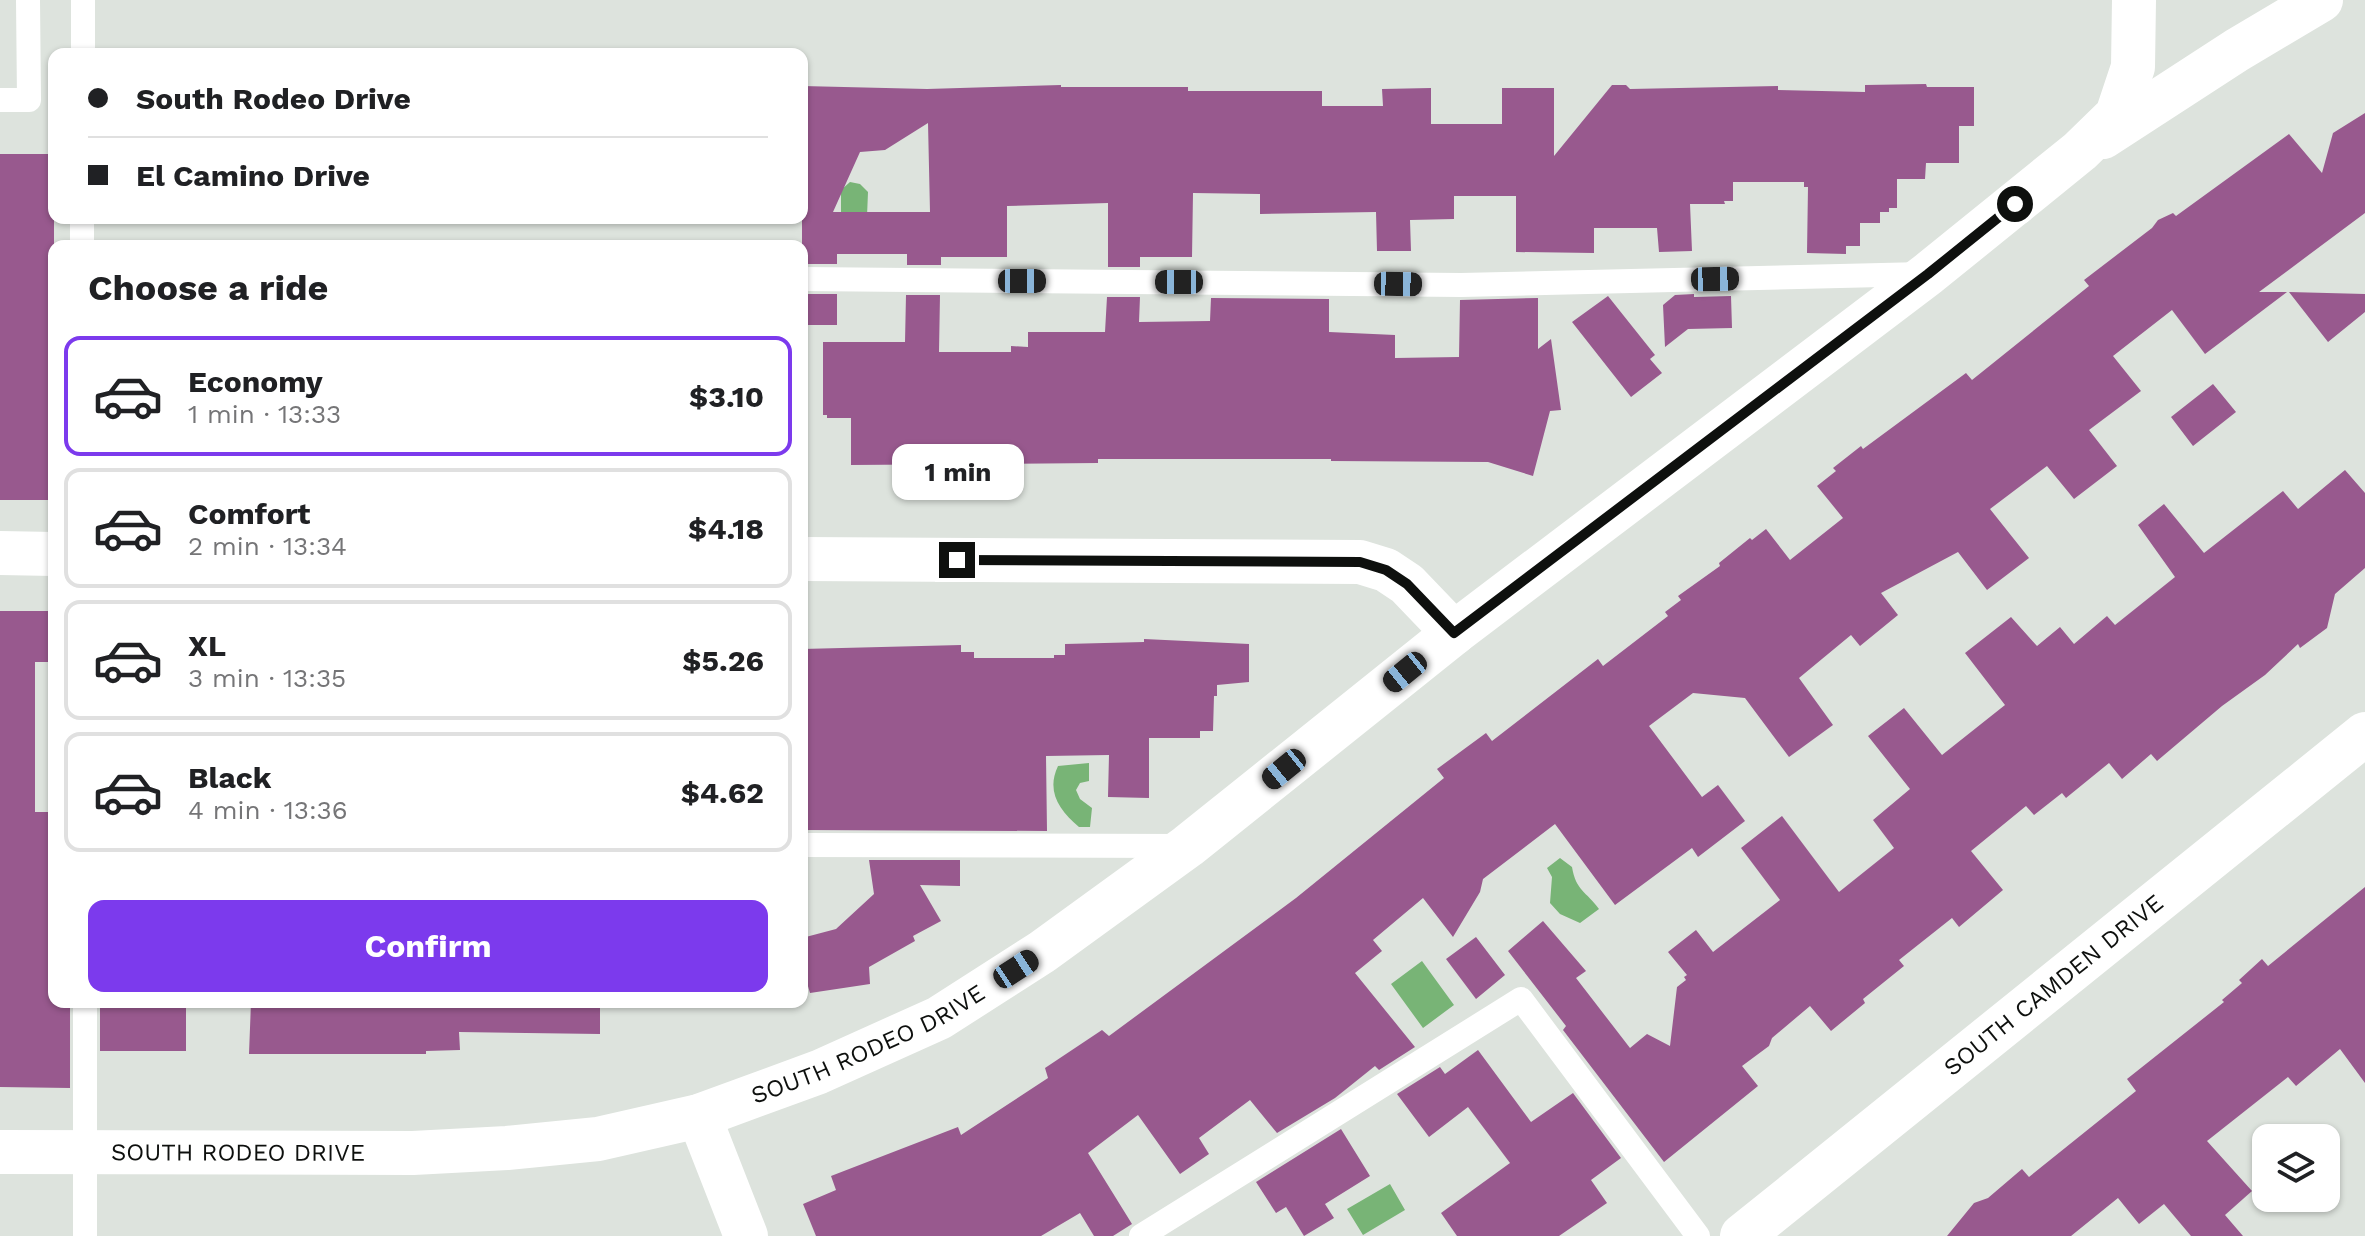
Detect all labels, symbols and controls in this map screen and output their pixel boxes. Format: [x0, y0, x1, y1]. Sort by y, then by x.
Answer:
text: South Rodeo Drive [136, 81, 411, 116]
text: El Camino Drive [136, 158, 370, 193]
route start [1997, 186, 2033, 222]
text: Choose a ride [88, 267, 328, 309]
car [1691, 267, 1739, 291]
car [998, 269, 1046, 293]
car [1155, 270, 1203, 294]
car [1374, 272, 1422, 296]
icon: car [92, 360, 164, 432]
text: Economy [188, 364, 323, 399]
text: $3.10 [689, 379, 764, 414]
text: 1 min · 13:33 [188, 399, 341, 429]
callout: 1 min [891, 444, 1023, 500]
text: 1 min [925, 457, 991, 487]
icon: car [92, 492, 164, 564]
text: Comfort [188, 496, 310, 531]
text: $4.18 [688, 511, 764, 546]
text: 2 min · 13:34 [188, 531, 347, 561]
route end [939, 542, 975, 578]
icon: car [92, 624, 164, 696]
text: XL [188, 628, 226, 663]
text: $5.26 [682, 643, 764, 678]
car [1379, 648, 1431, 696]
text: 3 min · 13:35 [188, 663, 346, 693]
car [1258, 745, 1310, 793]
icon: car [92, 756, 164, 828]
text: Black [188, 760, 272, 795]
text: $4.62 [681, 775, 764, 810]
text: 4 min · 13:36 [188, 795, 348, 825]
street label: SOUTH CAMDEN DRIVE [1938, 888, 2169, 1082]
button: Confirm [88, 900, 768, 992]
car [989, 946, 1043, 992]
street label: SOUTH RODEO DRIVE [747, 978, 990, 1110]
map controls [2252, 1124, 2340, 1212]
button: layers [2252, 1124, 2340, 1212]
street label: SOUTH RODEO DRIVE [111, 1138, 365, 1167]

